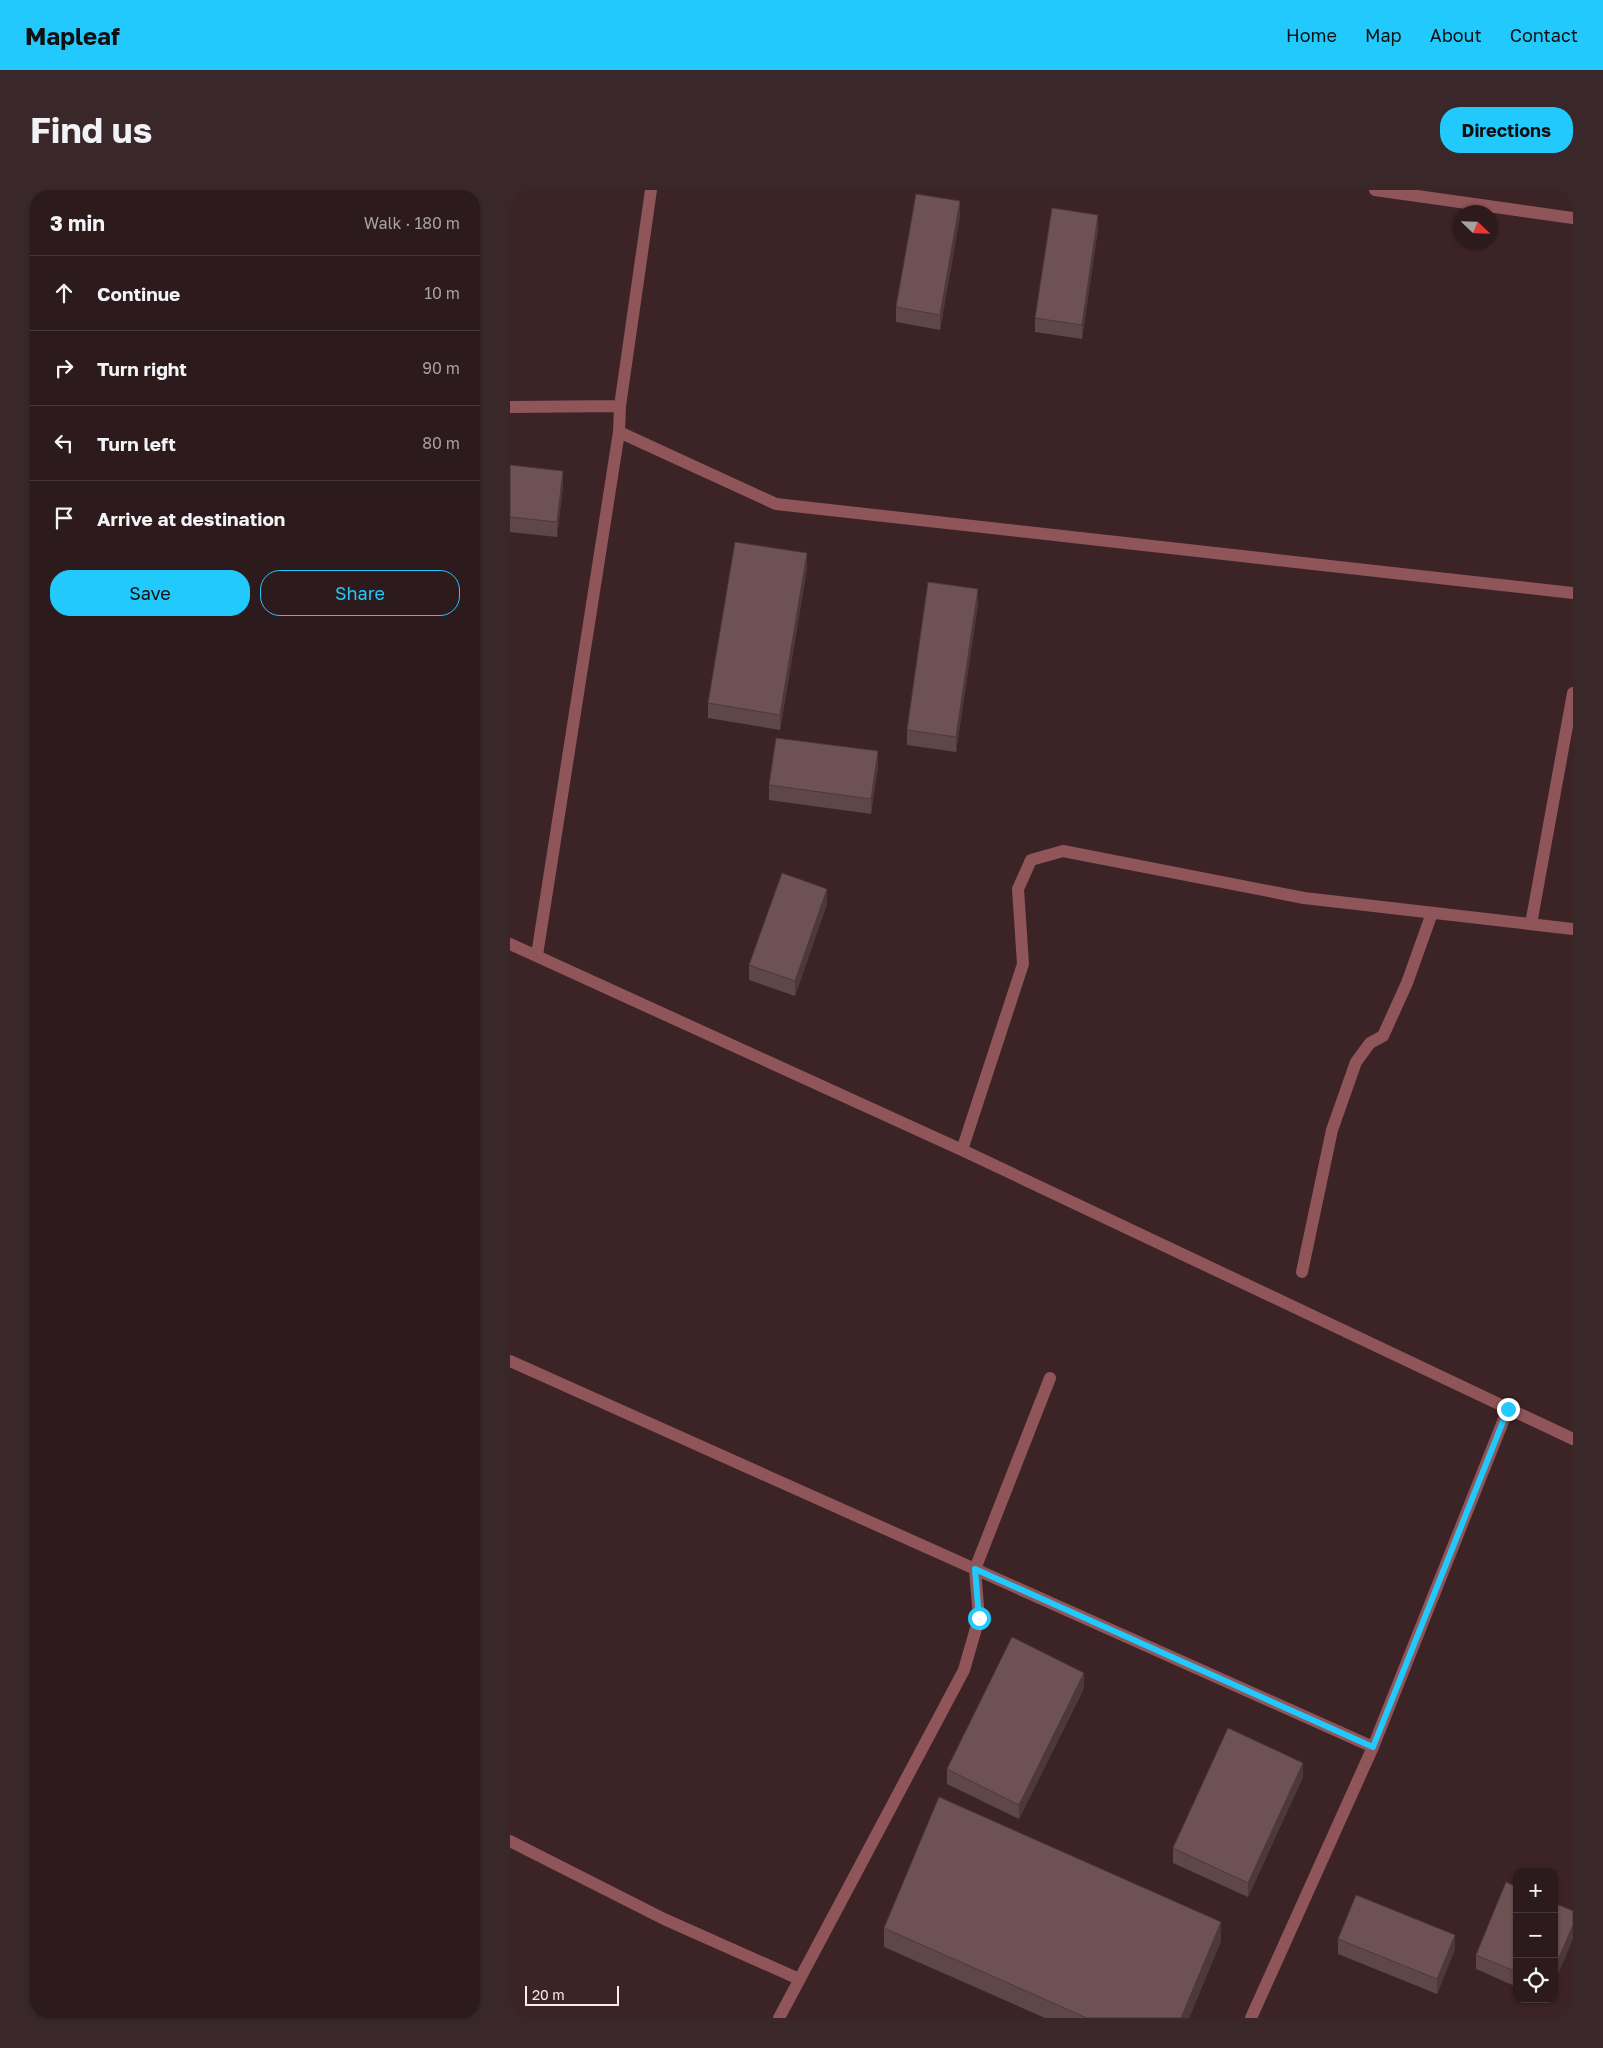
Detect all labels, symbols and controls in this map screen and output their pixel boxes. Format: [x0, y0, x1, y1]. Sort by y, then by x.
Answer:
text: Mapleaf [25, 21, 120, 50]
text: Home [1286, 24, 1337, 46]
text: Map [1365, 24, 1402, 46]
text: About [1430, 24, 1482, 46]
text: Contact [1510, 24, 1578, 46]
button: Directions [1440, 107, 1573, 153]
text: Find us [30, 109, 152, 151]
north arrow [1453, 205, 1498, 250]
text: 3 min [50, 210, 105, 236]
text: Walk · 180 m [364, 213, 460, 233]
icon: ahead [50, 279, 78, 307]
text: Continue [97, 282, 180, 305]
text: 10 m [424, 283, 460, 303]
icon: right [50, 354, 78, 382]
text: Turn right [97, 357, 187, 380]
text: 90 m [422, 358, 460, 378]
icon: left [50, 429, 78, 457]
text: Turn left [97, 432, 176, 455]
text: 80 m [422, 433, 460, 453]
icon: arrive [50, 504, 78, 532]
text: Arrive at destination [97, 507, 285, 530]
button: Save [50, 570, 250, 616]
button: Share [260, 570, 460, 616]
route end [1497, 1398, 1520, 1421]
route start [968, 1607, 991, 1630]
map controls [1513, 1868, 1558, 2003]
button: + [1513, 1868, 1558, 1913]
button: − [1513, 1913, 1558, 1958]
button: locate [1513, 1958, 1558, 2003]
scale bar [525, 1983, 619, 2006]
text: 20 m [532, 1986, 565, 2003]

